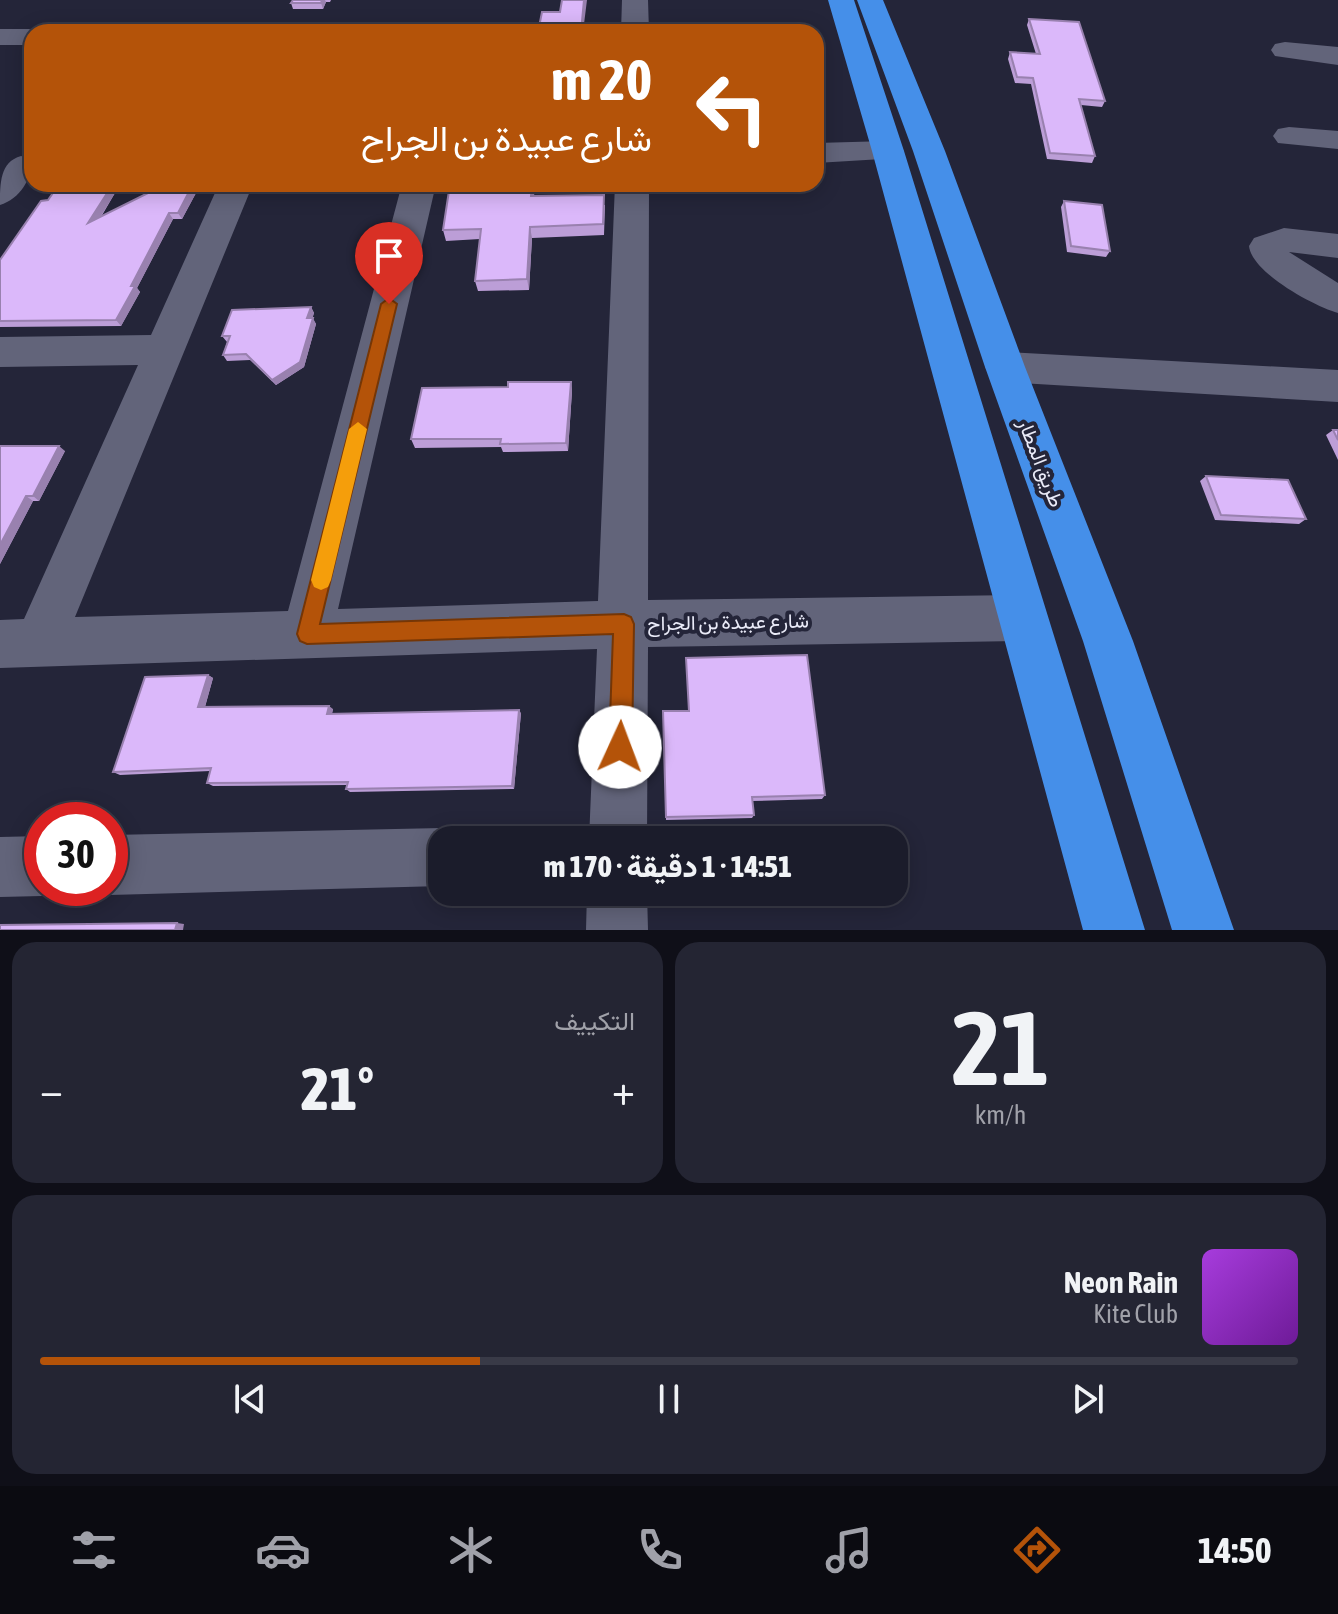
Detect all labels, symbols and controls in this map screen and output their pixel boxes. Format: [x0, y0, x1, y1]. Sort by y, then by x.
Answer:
text: 20 m [551, 48, 652, 112]
icon: left [680, 56, 784, 160]
text: شارع عبيدة بن الجراح [361, 117, 652, 159]
pin [355, 222, 423, 304]
icon: arrive [367, 234, 411, 278]
street label: طريق المطار [1012, 415, 1069, 511]
street label: شارع عبيدة بن الجراح [647, 609, 809, 637]
position arrow [578, 705, 662, 789]
speed limit sign: 30 [24, 802, 128, 906]
text: 14:51 · 1 دقيقة · 170 m [544, 849, 792, 883]
text: 21 [952, 988, 1049, 1107]
text: التكييف [554, 1006, 635, 1036]
text: 21° [301, 1054, 374, 1123]
text: − [40, 1064, 63, 1114]
text: + [612, 1064, 635, 1114]
text: km/h [975, 1100, 1026, 1130]
text: Neon Rain [1064, 1265, 1178, 1299]
text: Kite Club [1093, 1299, 1178, 1329]
icon: previous [228, 1377, 272, 1421]
icon: pause [647, 1377, 691, 1421]
icon: next [1066, 1377, 1110, 1421]
icon: filters [66, 1522, 122, 1578]
icon: car [255, 1522, 311, 1578]
icon: climate [443, 1522, 499, 1578]
icon: phone [632, 1522, 688, 1578]
icon: music [821, 1522, 877, 1578]
icon: directions [1009, 1522, 1065, 1578]
text: 14:50 [1198, 1529, 1272, 1571]

